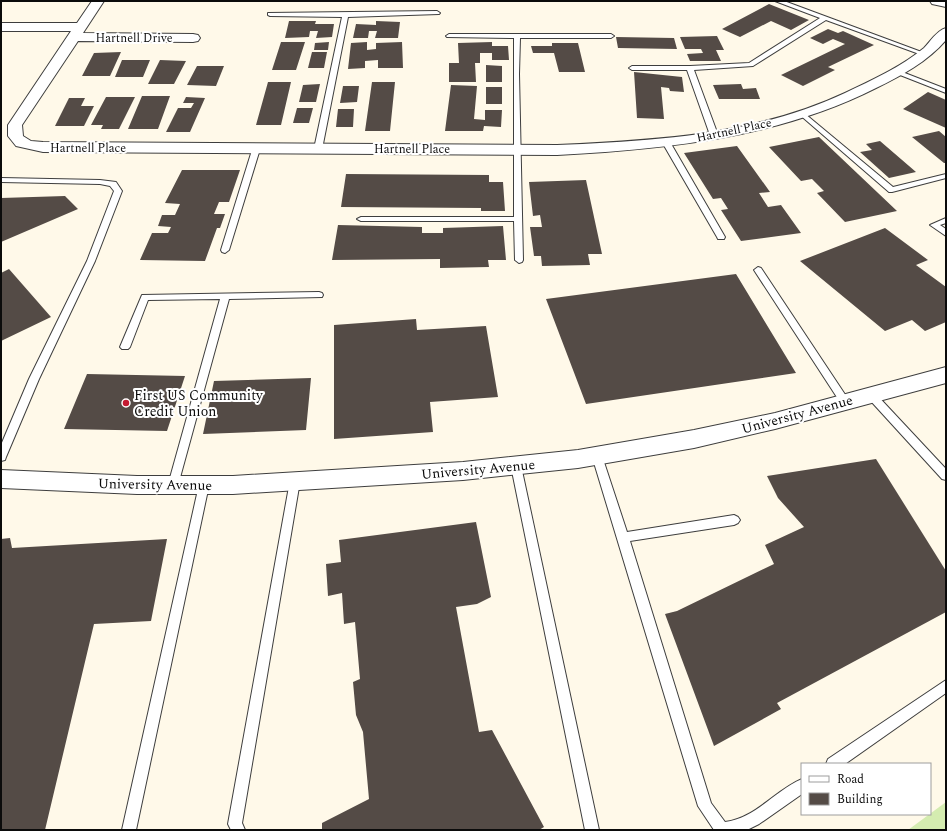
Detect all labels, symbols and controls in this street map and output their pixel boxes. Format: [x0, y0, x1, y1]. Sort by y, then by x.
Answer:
street label: Hartnell Drive [96, 29, 173, 48]
street label: Hartnell Place [695, 113, 774, 148]
street label: Hartnell Place [50, 139, 126, 158]
street label: Hartnell Place [374, 140, 450, 159]
place label: First US Community Credit Union [134, 385, 264, 422]
street label: University Avenue [739, 389, 855, 439]
marker: First US Community Credit Union [121, 398, 131, 408]
street label: University Avenue [420, 454, 536, 485]
street label: University Avenue [98, 473, 213, 496]
legend [801, 763, 931, 815]
text: Road [837, 770, 864, 789]
text: Building [837, 790, 883, 809]

